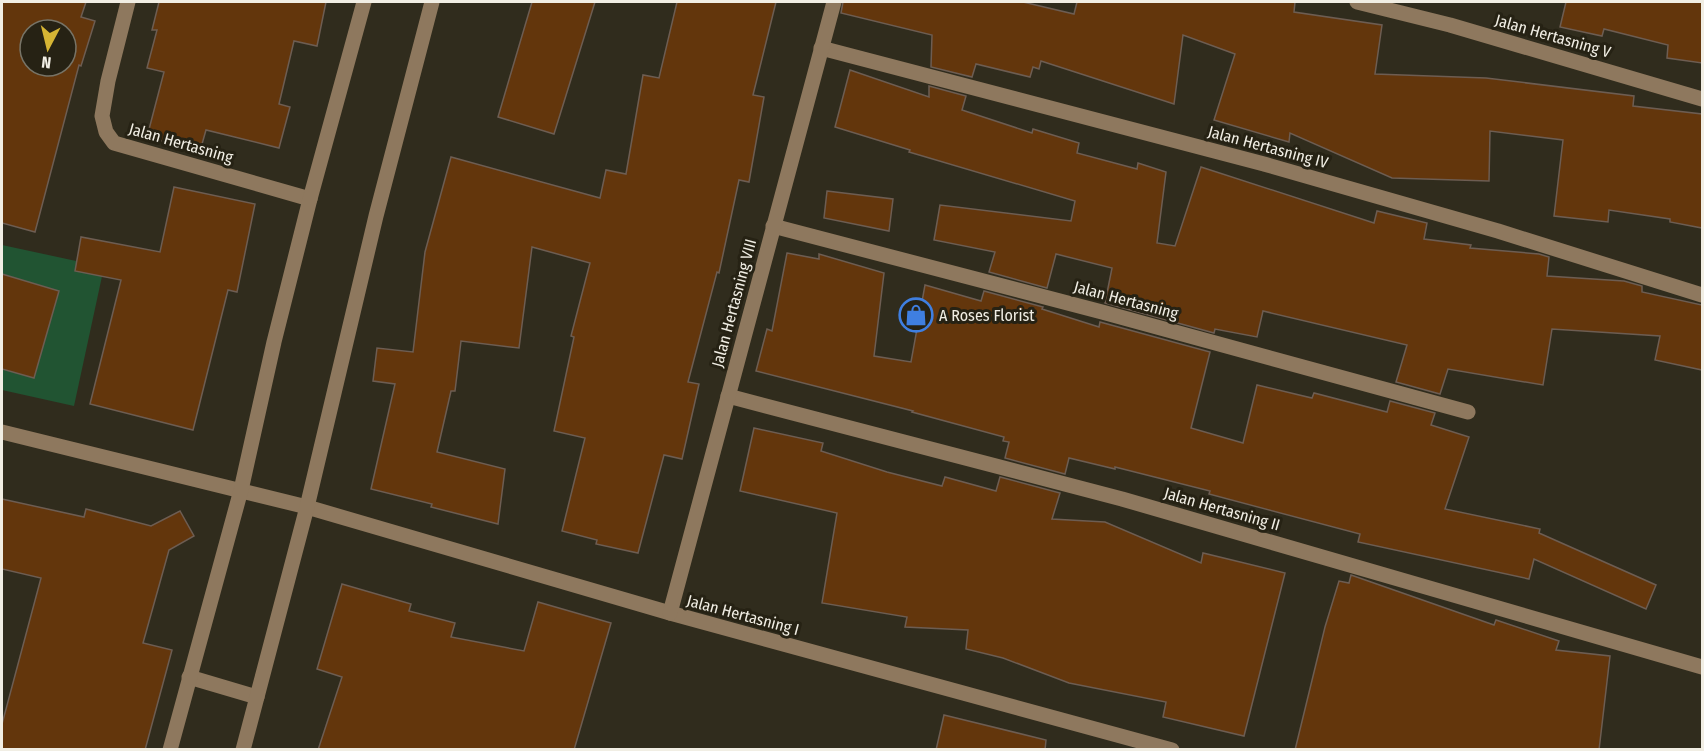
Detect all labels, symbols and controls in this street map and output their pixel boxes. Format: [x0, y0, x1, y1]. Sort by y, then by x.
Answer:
street label: Jalan Hertasning V [1493, 10, 1614, 62]
north arrow [18, 18, 78, 78]
text: N [40, 52, 52, 72]
street label: Jalan Hertasning [127, 119, 236, 167]
street label: Jalan Hertasning IV [1206, 122, 1331, 172]
street label: Jalan Hertasning VIII [708, 237, 760, 369]
street label: Jalan Hertasning [1072, 277, 1181, 323]
shop icon: A Roses Florist [898, 297, 934, 333]
place label: A Roses Florist [939, 306, 1035, 325]
street label: Jalan Hertasning II [1162, 483, 1282, 535]
street label: Jalan Hertasning I [685, 591, 801, 639]

